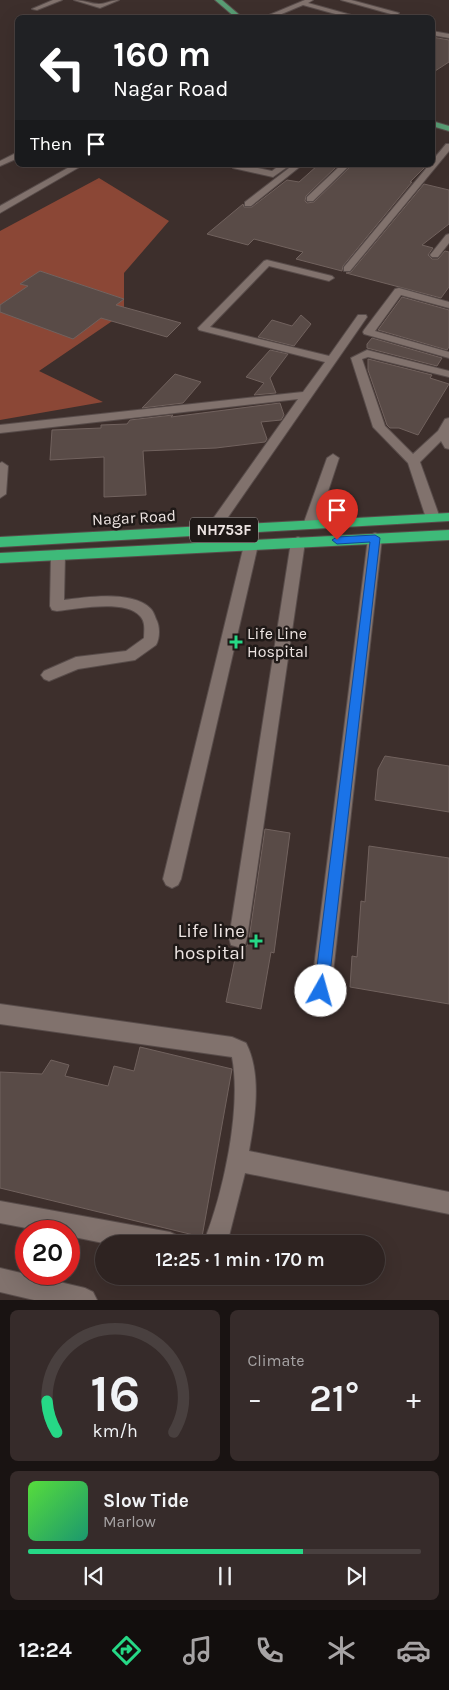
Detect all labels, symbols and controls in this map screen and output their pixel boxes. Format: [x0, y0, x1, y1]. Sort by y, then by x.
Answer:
text: 160 m [113, 34, 211, 75]
icon: left [30, 35, 95, 100]
text: Nagar Road [113, 76, 229, 102]
icon: arrive [82, 130, 110, 158]
text: Then [30, 133, 72, 155]
pin [316, 489, 358, 540]
icon: arrive [323, 496, 351, 524]
street label: Nagar Road [92, 506, 176, 529]
road number: NH753F [190, 518, 258, 542]
place label: Life Line Hospital [247, 624, 308, 661]
marker: Life Line Hospital [229, 635, 243, 649]
place label: Life line hospital [173, 920, 245, 964]
marker: Life line hospital [249, 934, 263, 948]
position arrow [294, 964, 346, 1016]
speed limit sign: 20 [15, 1220, 80, 1285]
text: 12:25 · 1 min · 170 m [155, 1249, 325, 1271]
text: Climate [248, 1351, 305, 1370]
text: 16 [90, 1363, 140, 1424]
text: 21° [309, 1376, 359, 1421]
text: − [248, 1382, 262, 1415]
text: + [406, 1382, 421, 1415]
text: km/h [92, 1421, 137, 1442]
text: Slow Tide [103, 1490, 189, 1512]
text: Marlow [103, 1512, 156, 1531]
icon: previous [80, 1562, 108, 1590]
icon: pause [211, 1562, 239, 1590]
icon: next [342, 1562, 370, 1590]
icon: directions [109, 1633, 144, 1668]
icon: music [180, 1633, 215, 1668]
icon: phone [252, 1633, 287, 1668]
icon: climate [324, 1633, 359, 1668]
icon: car [396, 1633, 431, 1668]
text: 12:24 [18, 1637, 72, 1663]

